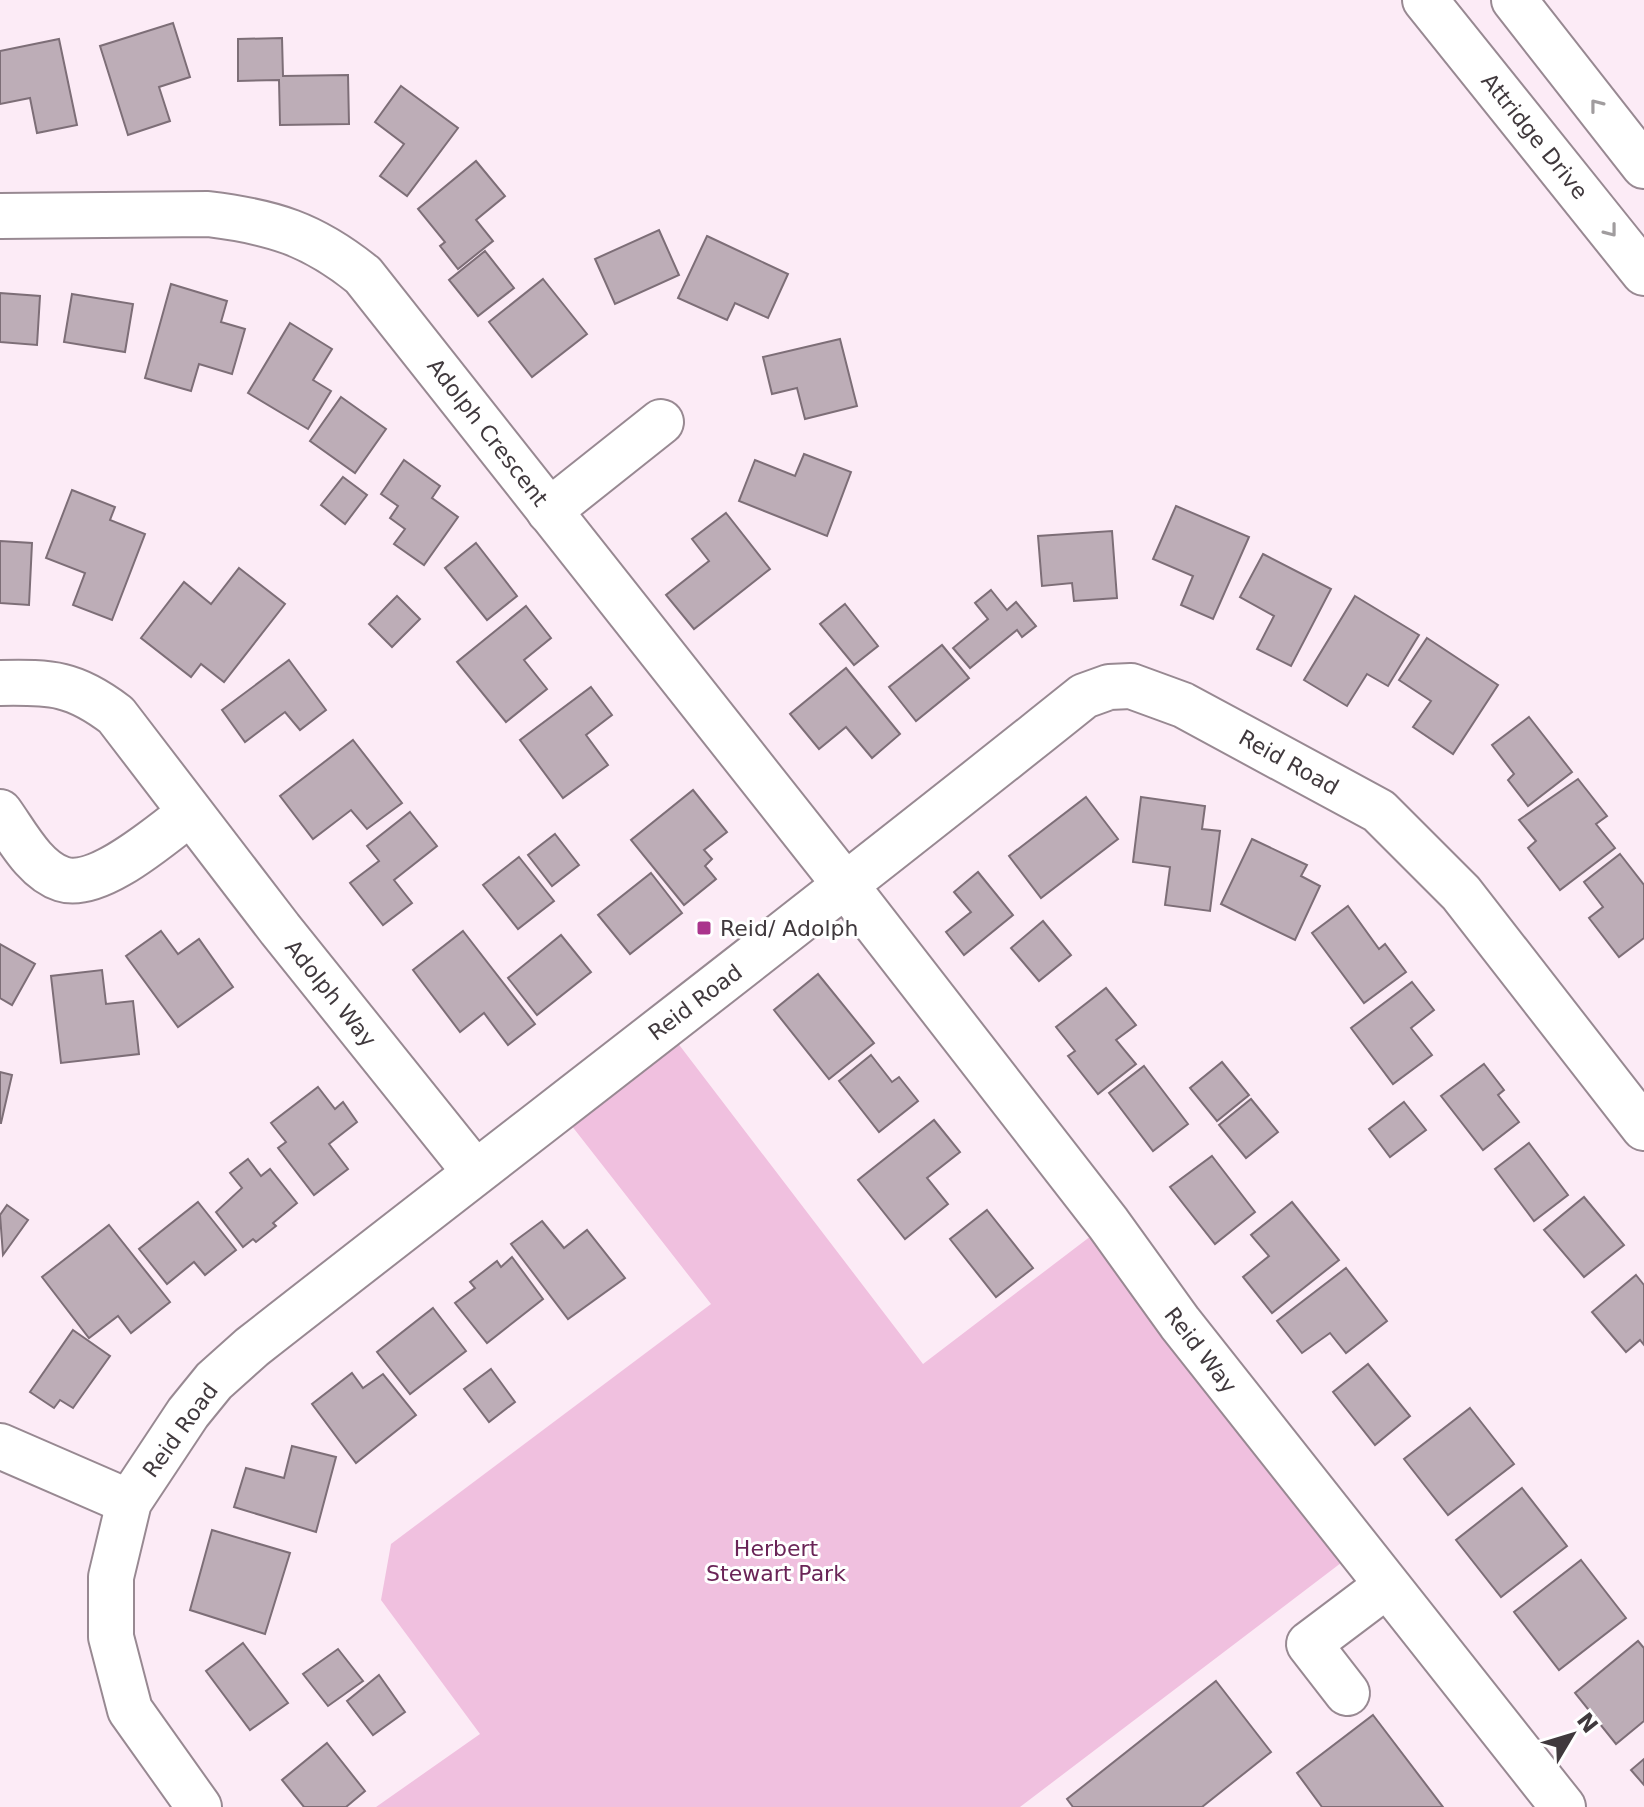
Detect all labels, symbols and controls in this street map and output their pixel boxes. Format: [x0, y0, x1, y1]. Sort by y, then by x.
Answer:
street label: Attridge Drive [1476, 69, 1593, 204]
one-way arrow [1591, 100, 1606, 114]
one-way arrow [1602, 222, 1616, 237]
street label: Adolph Crescent [422, 354, 553, 511]
street label: Reid Road [1235, 725, 1343, 800]
place label: Reid/ Adolph [720, 916, 858, 941]
marker: Reid/ Adolph [695, 919, 713, 937]
street label: Adolph Way [280, 935, 381, 1052]
street label: Reid Road [644, 959, 747, 1046]
street label: Reid Way [1159, 1303, 1242, 1398]
street label: Reid Road [138, 1378, 223, 1482]
park label: Herbert Stewart Park [706, 1536, 846, 1586]
north arrow [1532, 1695, 1612, 1775]
text: N [1572, 1708, 1603, 1738]

